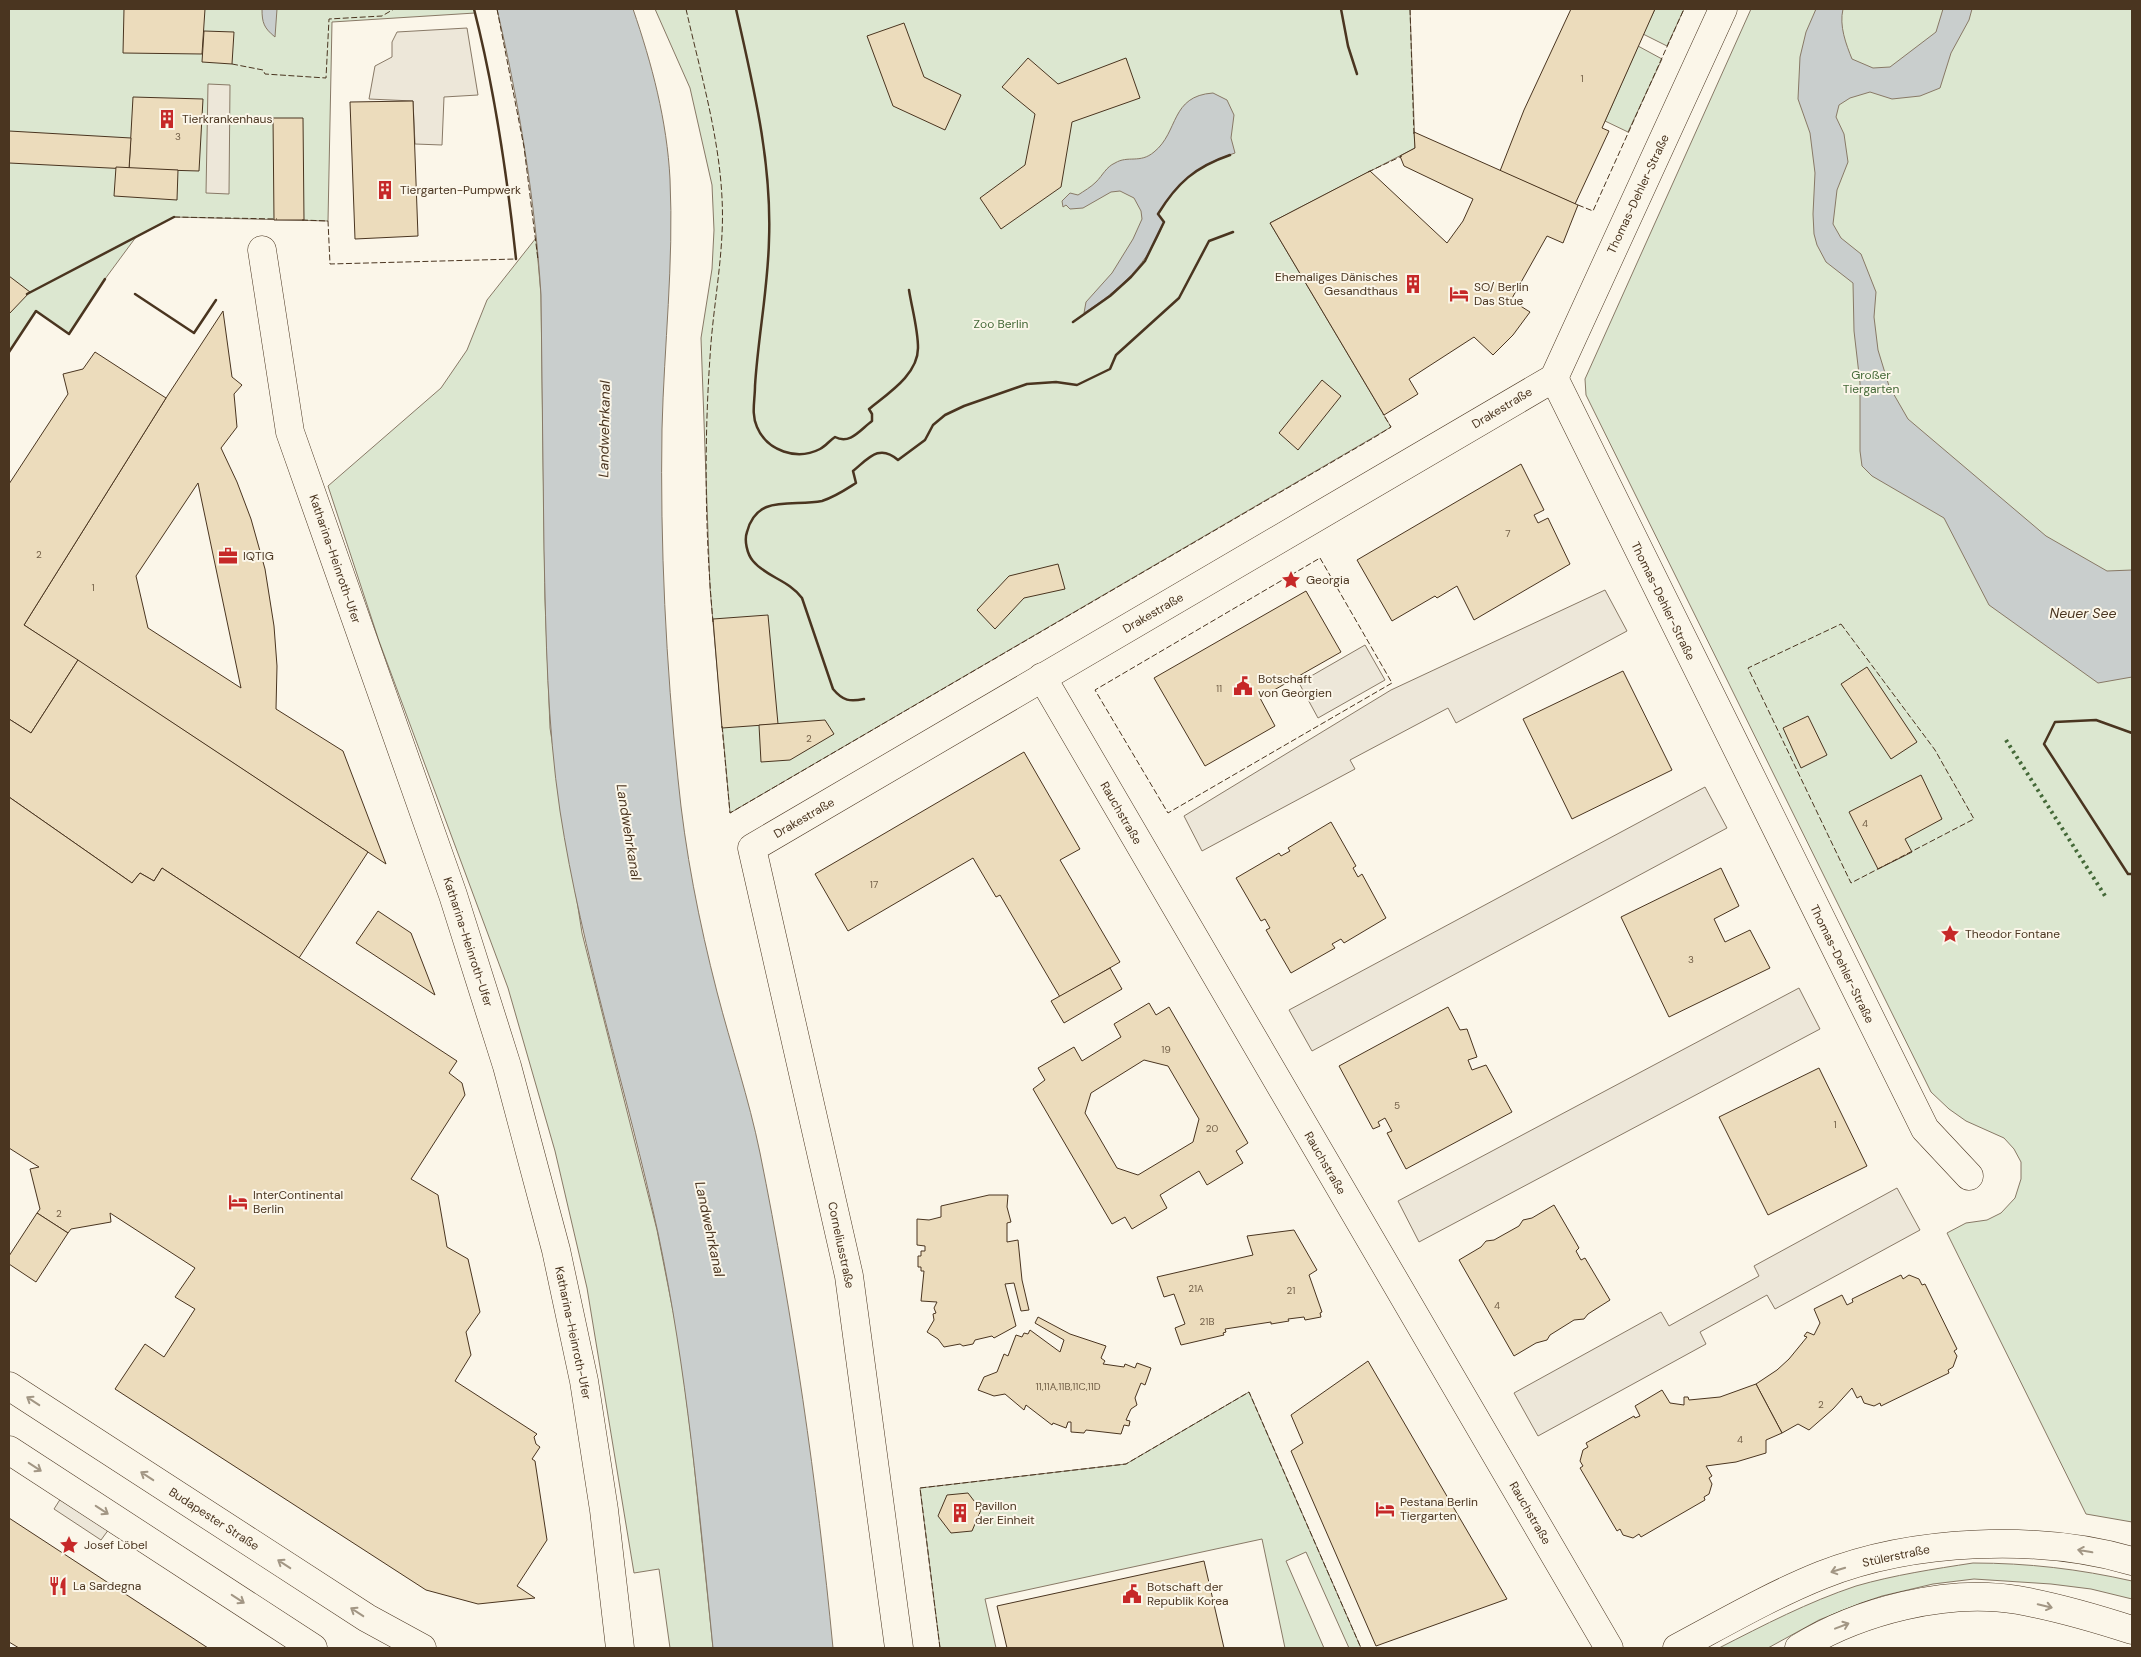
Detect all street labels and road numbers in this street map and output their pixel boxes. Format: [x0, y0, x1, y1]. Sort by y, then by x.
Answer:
street label: Thomas-Dehler-Straße [1603, 132, 1673, 256]
street label: Drakestraße [1469, 384, 1535, 432]
street label: Katharina-Heinroth-Ufer [305, 492, 365, 626]
street label: Thomas-Dehler-Straße [1627, 539, 1699, 663]
street label: Drakestraße [1120, 589, 1186, 637]
street label: Rauchstraße [1097, 779, 1146, 848]
street label: Drakestraße [771, 794, 837, 842]
street label: Katharina-Heinroth-Ufer [439, 875, 497, 1009]
street label: Thomas-Dehler-Straße [1806, 902, 1878, 1026]
street label: Rauchstraße [1301, 1129, 1350, 1198]
street label: Corneliusstraße [824, 1200, 858, 1290]
street label: Katharina-Heinroth-Ufer [551, 1265, 595, 1401]
street label: Rauchstraße [1506, 1479, 1555, 1548]
street label: Budapester Straße [166, 1484, 262, 1554]
street label: Stülerstraße [1861, 1541, 1931, 1571]

